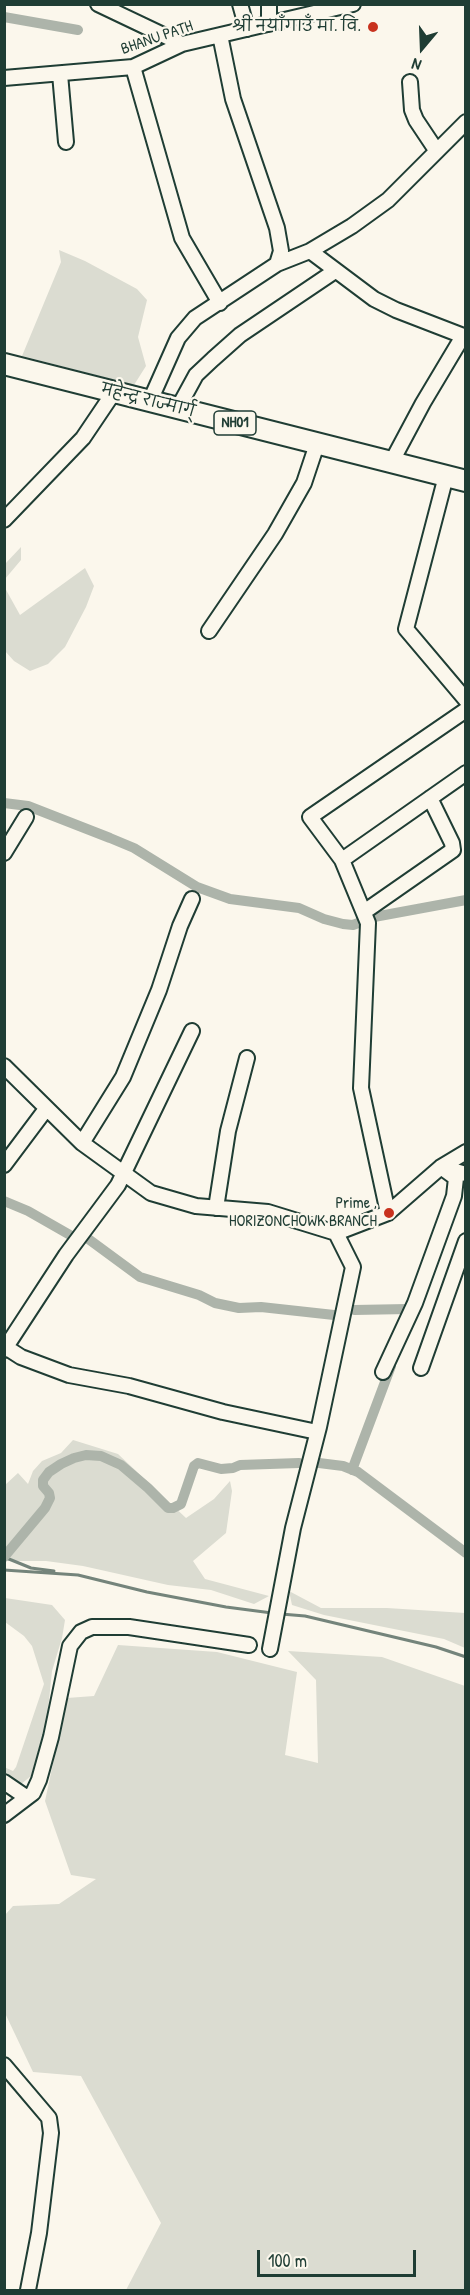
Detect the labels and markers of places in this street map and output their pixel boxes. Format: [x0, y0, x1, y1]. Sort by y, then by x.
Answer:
place label: श्री नयाँगाउँ मा. वि. [232, 17, 361, 37]
marker: श्री नयाँगाउँ मा. वि. [366, 20, 380, 34]
place label: Prime , HORIZONCHOWK BRANCH [229, 1194, 377, 1232]
marker: Prime , HORIZONCHOWK BRANCH [382, 1206, 396, 1220]

